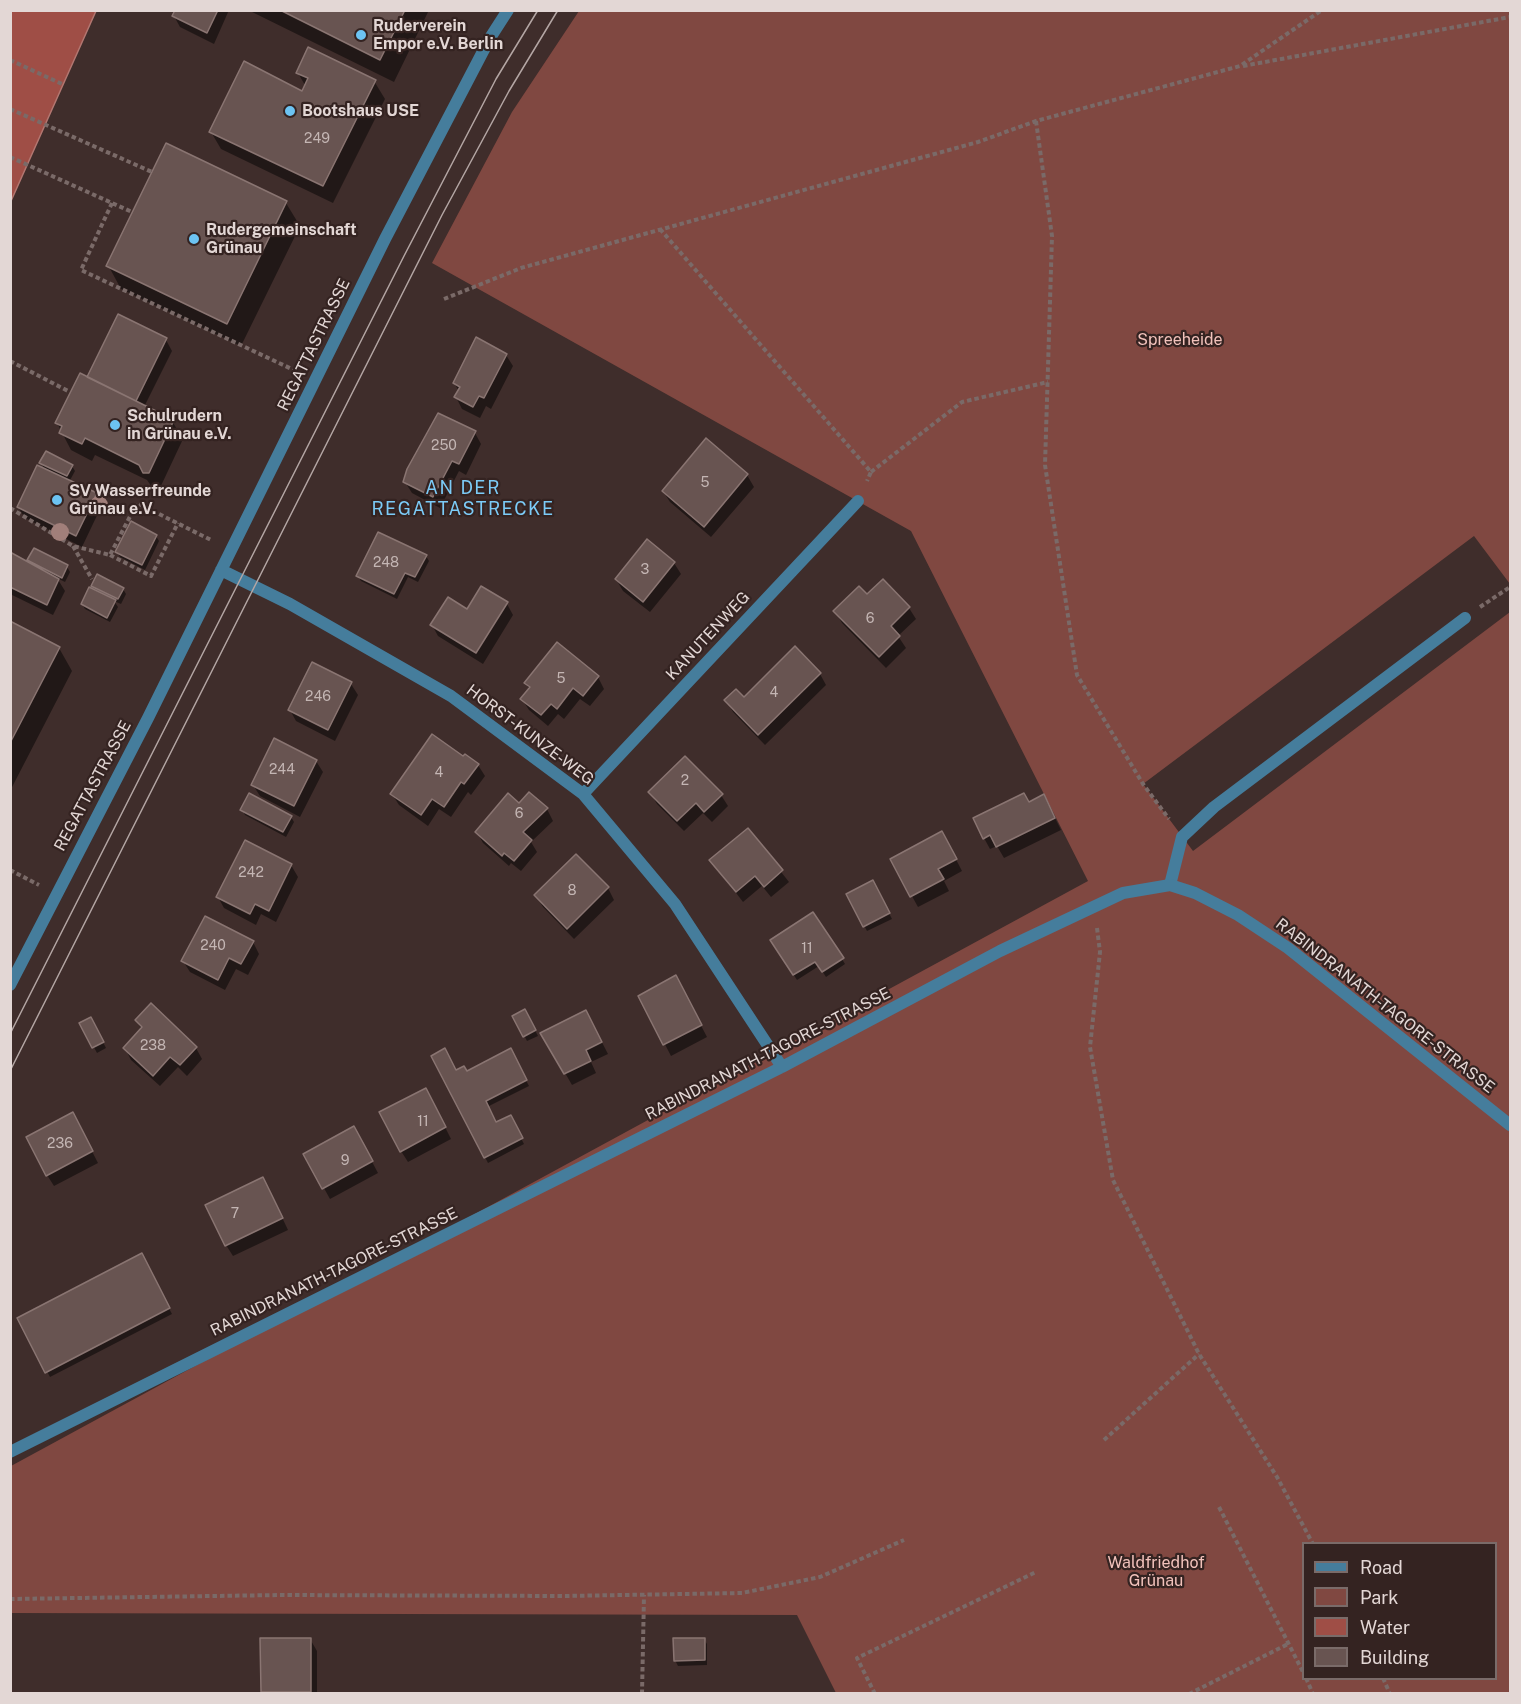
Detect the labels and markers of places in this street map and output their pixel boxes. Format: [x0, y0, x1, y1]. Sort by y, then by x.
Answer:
place label: Ruderverein Empor e.V. Berlin [373, 16, 503, 54]
marker: Ruderverein Empor e.V. Berlin [354, 28, 368, 42]
place label: Bootshaus USE [302, 101, 419, 121]
marker: Bootshaus USE [283, 104, 297, 118]
place label: Rudergemeinschaft Grünau [206, 220, 357, 258]
marker: Rudergemeinschaft Grünau [187, 232, 201, 246]
place label: Schulrudern in Grünau e.V. [127, 406, 232, 444]
marker: Schulrudern in Grünau e.V. [108, 418, 122, 432]
place label: SV Wasserfreunde Grünau e.V. [69, 481, 211, 519]
marker: SV Wasserfreunde Grünau e.V. [50, 493, 64, 507]

